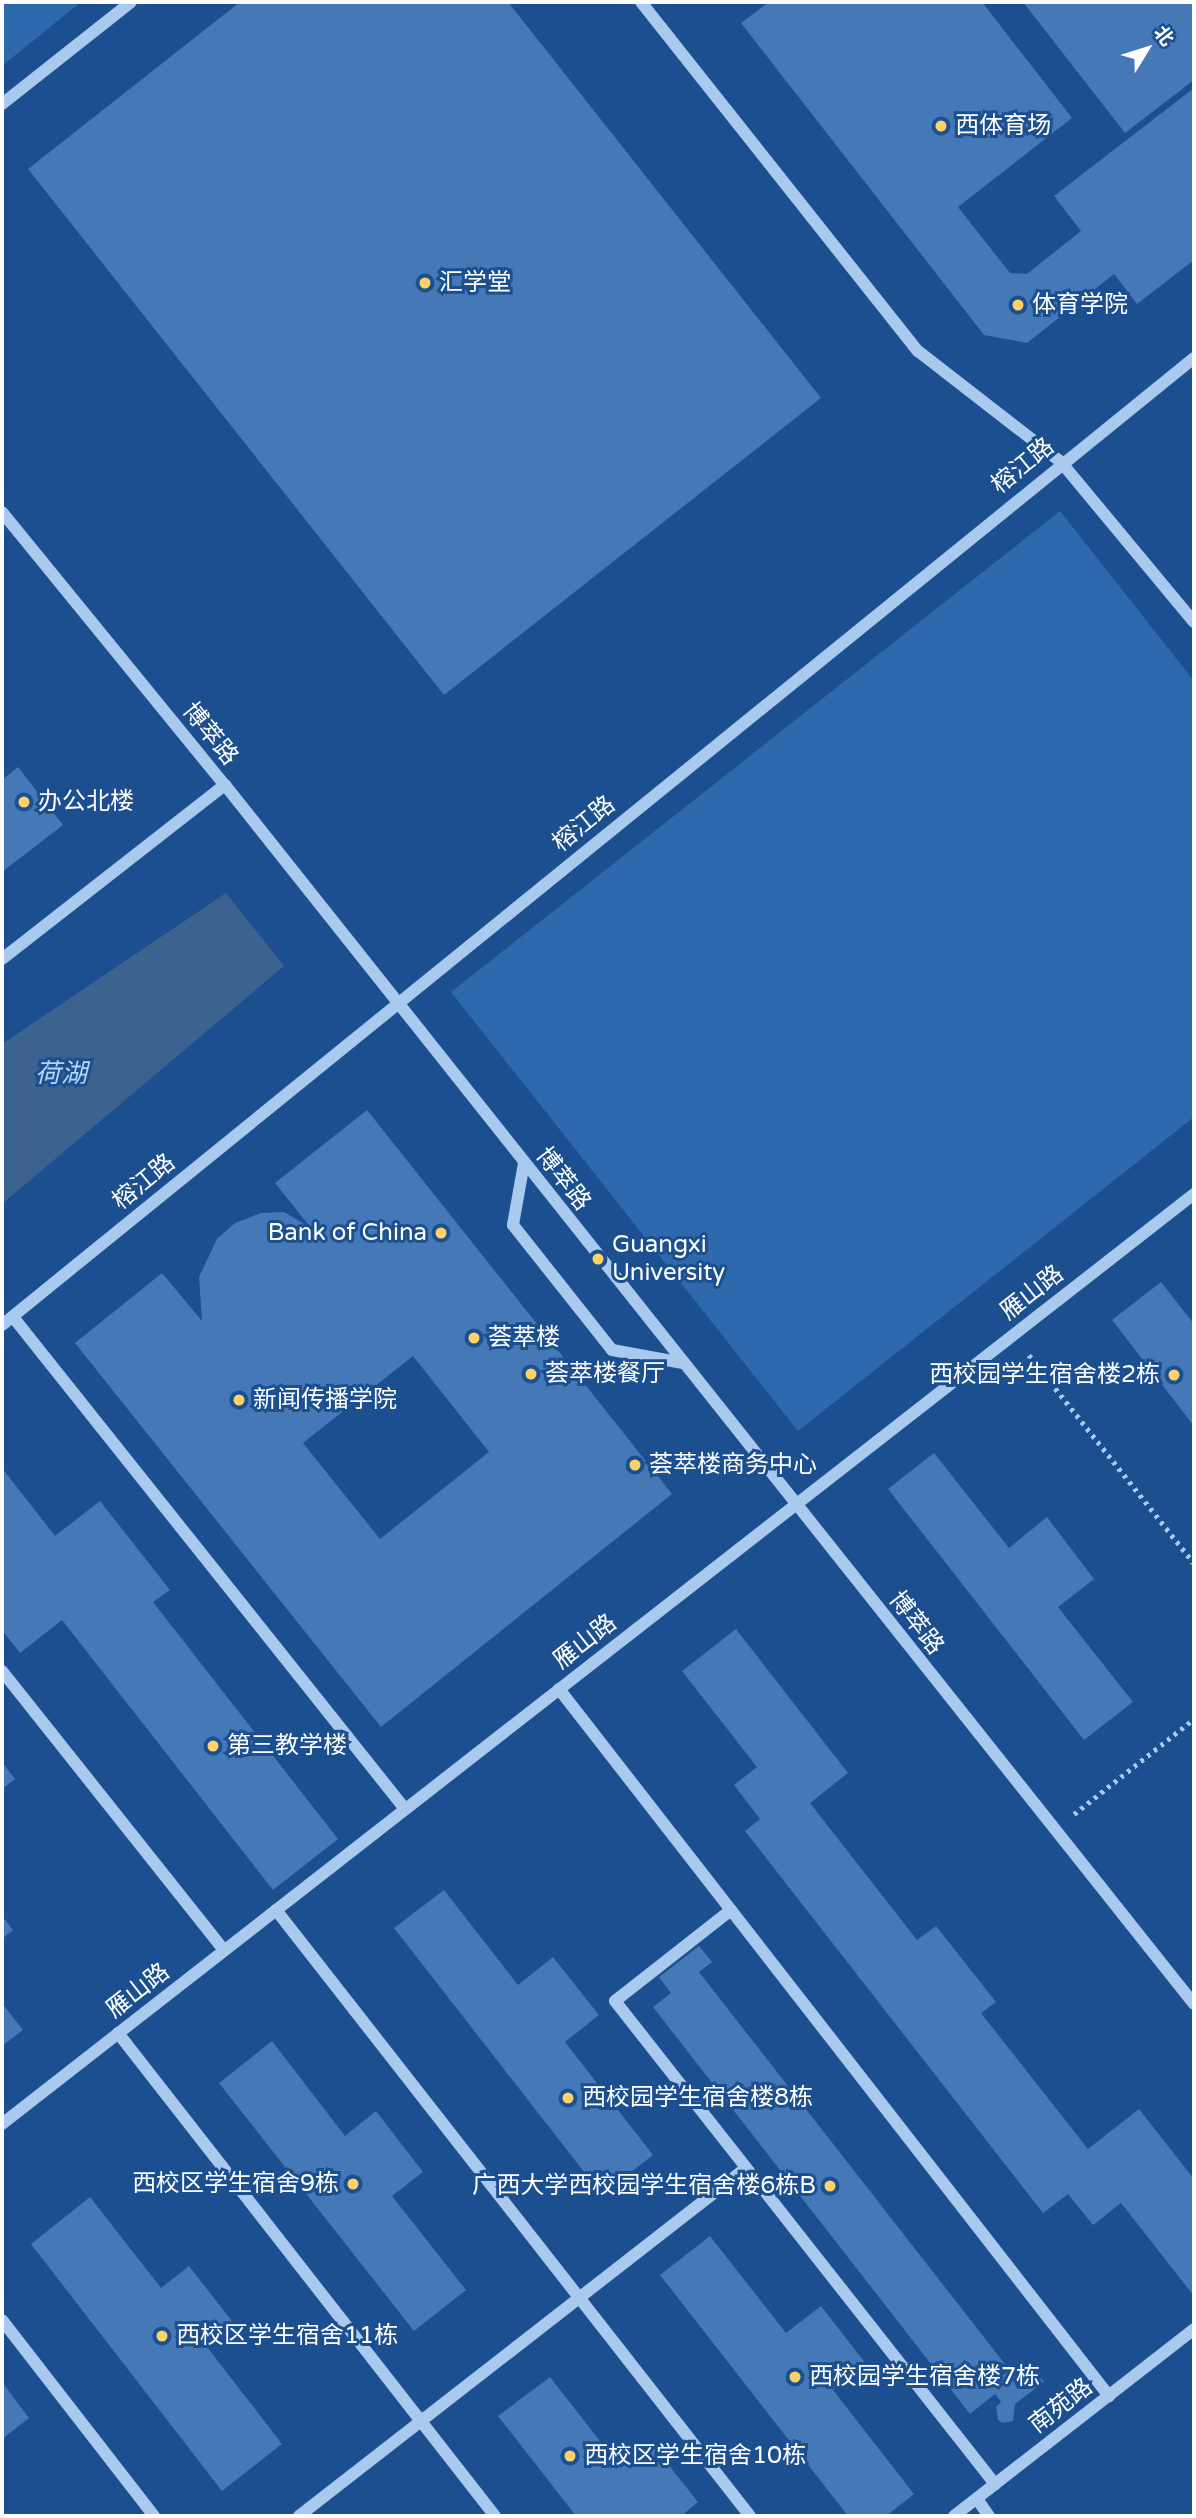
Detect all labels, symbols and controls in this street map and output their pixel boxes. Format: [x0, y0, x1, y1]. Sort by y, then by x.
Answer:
north arrow [1112, 14, 1182, 84]
text: 北 [1149, 22, 1178, 50]
place label: 西体育场 [955, 112, 1051, 140]
marker: 西体育场 [933, 118, 949, 134]
place label: 汇学堂 [439, 269, 511, 297]
marker: 汇学堂 [417, 275, 433, 291]
place label: 体育学院 [1032, 291, 1128, 319]
marker: 体育学院 [1010, 297, 1026, 313]
street label: 榕江路 [986, 432, 1060, 500]
street label: 博萃路 [176, 697, 244, 771]
place label: 办公北楼 [38, 788, 134, 816]
street label: 榕江路 [547, 790, 621, 858]
marker: 办公北楼 [16, 794, 32, 810]
water label: 荷湖 [35, 1058, 87, 1090]
street label: 博萃路 [529, 1142, 597, 1216]
street label: 榕江路 [107, 1148, 181, 1216]
place label: Bank of China [268, 1219, 427, 1247]
marker: Bank of China [433, 1225, 449, 1241]
place label: Guangxi University [612, 1231, 725, 1287]
marker: Guangxi University [590, 1251, 606, 1267]
street label: 雁山路 [995, 1259, 1069, 1327]
place label: 荟萃楼 [488, 1324, 560, 1352]
marker: 荟萃楼 [466, 1330, 482, 1346]
place label: 荟萃楼餐厅 [545, 1360, 665, 1388]
place label: 西校园学生宿舍楼2栋 [929, 1361, 1160, 1389]
marker: 荟萃楼餐厅 [523, 1366, 539, 1382]
marker: 西校园学生宿舍楼2栋 [1166, 1367, 1182, 1383]
place label: 新闻传播学院 [253, 1386, 397, 1414]
marker: 新闻传播学院 [231, 1392, 247, 1408]
place label: 荟萃楼商务中心 [649, 1451, 817, 1479]
marker: 荟萃楼商务中心 [627, 1457, 643, 1473]
street label: 博萃路 [882, 1586, 950, 1660]
street label: 雁山路 [548, 1608, 622, 1676]
place label: 第三教学楼 [227, 1732, 347, 1760]
marker: 第三教学楼 [205, 1738, 221, 1754]
street label: 雁山路 [101, 1957, 175, 2025]
place label: 西校园学生宿舍楼8栋 [582, 2084, 813, 2112]
marker: 西校园学生宿舍楼8栋 [560, 2090, 576, 2106]
place label: 西校区学生宿舍9栋 [132, 2170, 339, 2198]
place label: 广西大学西校园学生宿舍楼6栋B [472, 2172, 816, 2200]
marker: 西校区学生宿舍9栋 [345, 2176, 361, 2192]
marker: 广西大学西校园学生宿舍楼6栋B [822, 2178, 838, 2194]
place label: 西校区学生宿舍11栋 [176, 2322, 398, 2350]
marker: 西校区学生宿舍11栋 [154, 2328, 170, 2344]
place label: 西校园学生宿舍楼7栋 [809, 2363, 1040, 2391]
marker: 西校园学生宿舍楼7栋 [787, 2369, 803, 2385]
street label: 南苑路 [1024, 2372, 1098, 2440]
place label: 西校区学生宿舍10栋 [584, 2442, 806, 2470]
marker: 西校区学生宿舍10栋 [562, 2448, 578, 2464]

